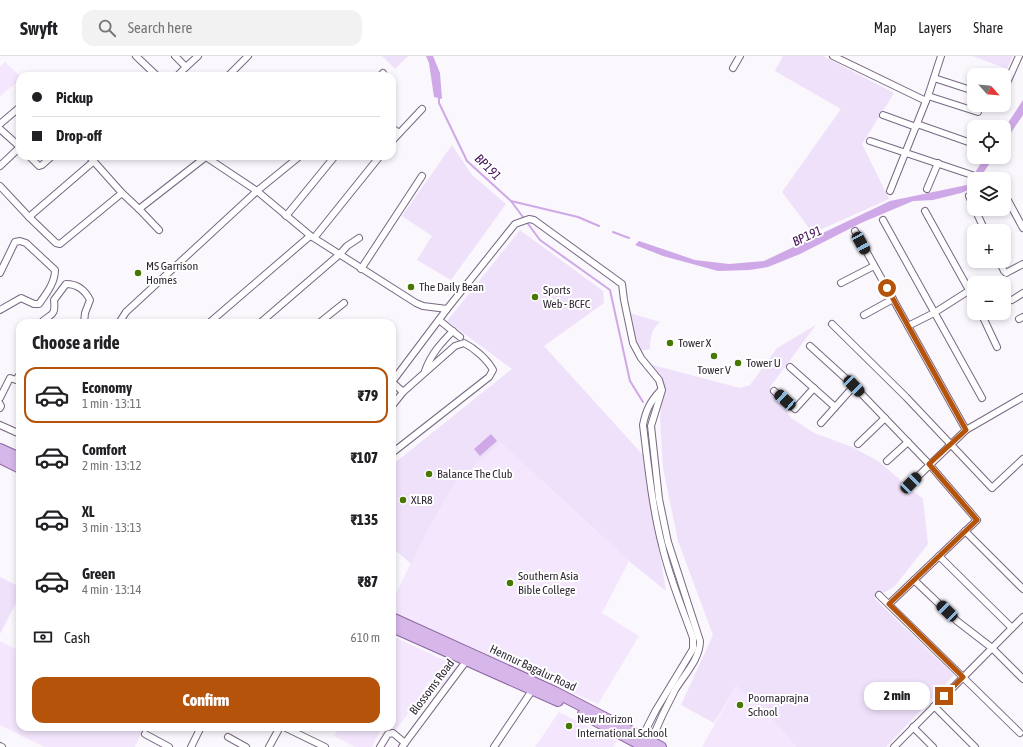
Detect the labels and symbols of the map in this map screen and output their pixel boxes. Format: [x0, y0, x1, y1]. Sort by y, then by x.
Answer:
north arrow [967, 68, 1011, 112]
water label: BP191 [472, 151, 504, 183]
water label: BP191 [790, 223, 824, 249]
car [850, 230, 872, 256]
place label: MS Garrison Homes [146, 259, 198, 287]
marker: MS Garrison Homes [133, 268, 143, 278]
route start [878, 279, 896, 297]
place label: The Daily Bean [419, 280, 484, 294]
marker: The Daily Bean [406, 282, 416, 292]
place label: Sports Web - BCFC [543, 283, 591, 311]
marker: Sports Web - BCFC [530, 292, 540, 302]
place label: Tower X [678, 336, 712, 350]
marker: Tower X [665, 338, 675, 348]
marker: Tower V [709, 351, 719, 361]
place label: Tower U [746, 356, 781, 370]
marker: Tower U [733, 358, 743, 368]
place label: Tower V [697, 363, 731, 377]
car [841, 373, 867, 399]
car [772, 388, 798, 412]
place label: Balance The Club [437, 467, 513, 481]
marker: Balance The Club [424, 469, 434, 479]
car [898, 470, 924, 496]
place label: XLR8 [411, 493, 433, 507]
marker: XLR8 [398, 495, 408, 505]
place label: Southern Asia Bible College [518, 569, 579, 597]
marker: Southern Asia Bible College [505, 578, 515, 588]
car [934, 598, 960, 624]
street label: Hennur Bagalur Road [487, 642, 579, 694]
street label: Blossoms Road [407, 656, 457, 718]
callout: 2 min [864, 682, 930, 710]
route end [935, 687, 953, 705]
place label: Poornaprajna School [748, 691, 809, 719]
marker: Poornaprajna School [735, 700, 745, 710]
place label: New Horizon International School [577, 712, 668, 740]
marker: New Horizon International School [564, 721, 574, 731]

